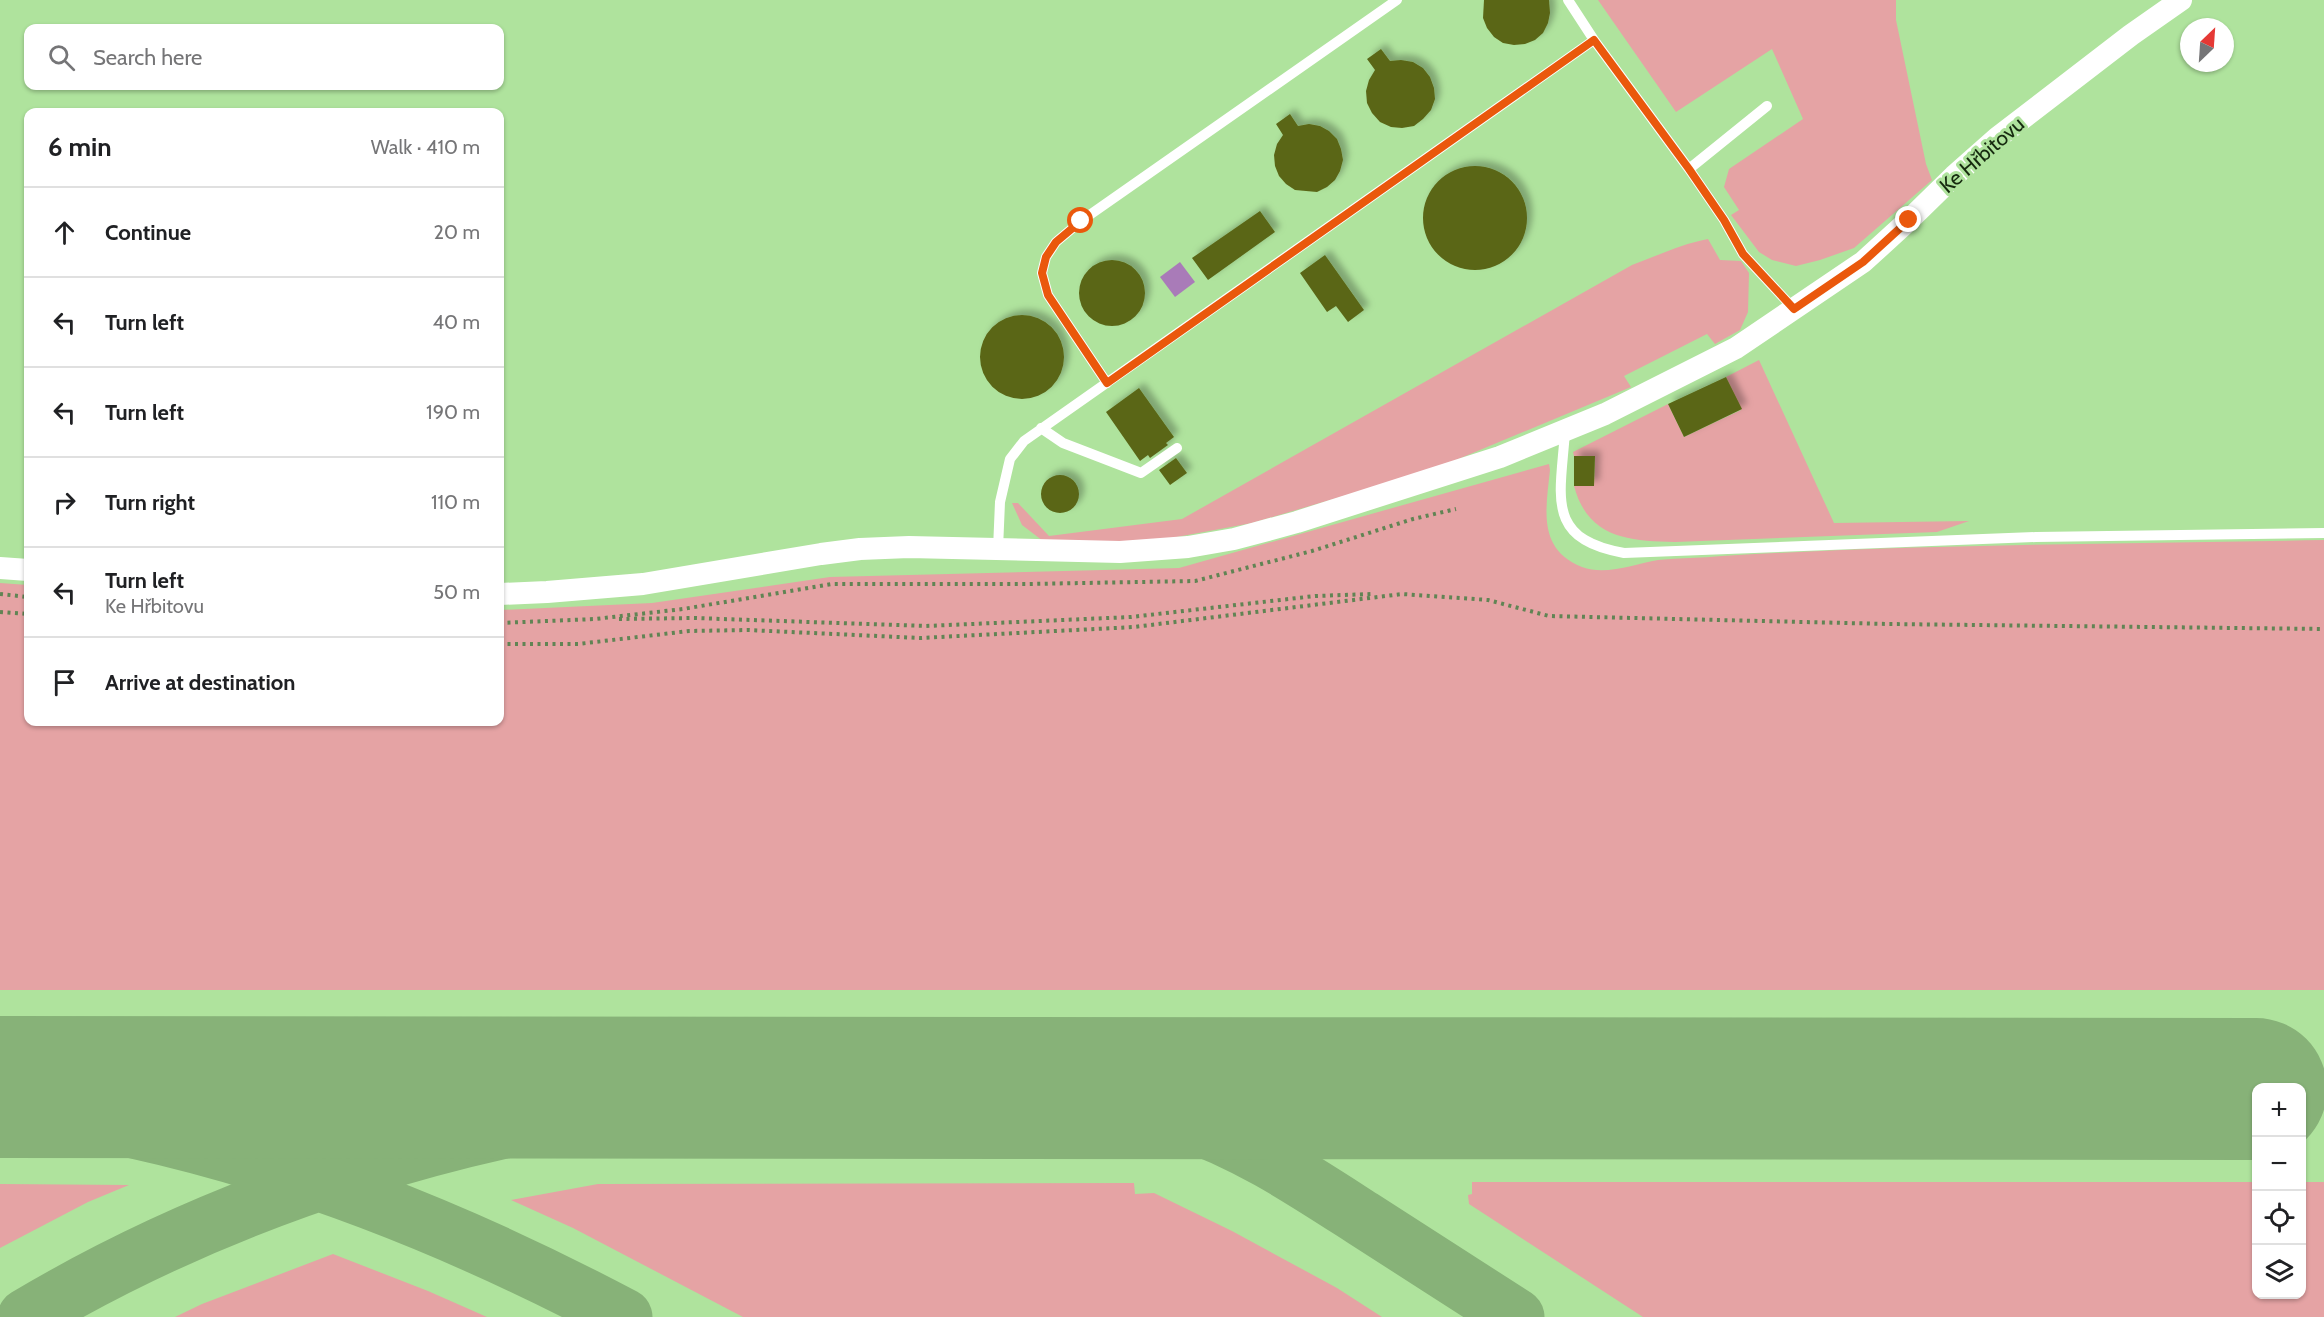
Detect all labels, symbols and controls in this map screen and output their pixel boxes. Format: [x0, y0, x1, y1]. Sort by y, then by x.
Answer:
north arrow [2180, 18, 2234, 72]
search box [24, 24, 504, 90]
icon: search [45, 41, 78, 74]
text: Search here [93, 44, 202, 71]
street label: Ke Hřbitovu [1934, 111, 2029, 198]
text: 6 min [48, 131, 112, 163]
text: Walk · 410 m [371, 135, 480, 159]
route end [1895, 206, 1921, 232]
route start [1067, 207, 1093, 233]
icon: ahead [48, 216, 81, 249]
text: Continue [105, 219, 191, 246]
text: 20 m [434, 220, 480, 244]
icon: left [48, 306, 81, 339]
text: Turn left [105, 309, 184, 336]
text: 40 m [432, 310, 480, 334]
icon: left [48, 396, 81, 429]
text: Turn left [105, 399, 184, 426]
text: 190 m [426, 400, 480, 424]
icon: right [48, 486, 81, 519]
text: Turn right [105, 489, 195, 516]
text: 110 m [431, 490, 480, 514]
text: Turn left [105, 567, 184, 594]
icon: left [48, 576, 81, 609]
text: 50 m [433, 580, 480, 604]
text: Ke Hřbitovu [105, 594, 204, 618]
icon: arrive [48, 666, 81, 699]
text: Arrive at destination [105, 669, 295, 696]
map controls [2252, 1083, 2306, 1299]
button: + [2252, 1083, 2306, 1137]
button: − [2252, 1137, 2306, 1191]
button: locate [2252, 1191, 2306, 1245]
button: layers [2252, 1245, 2306, 1299]

